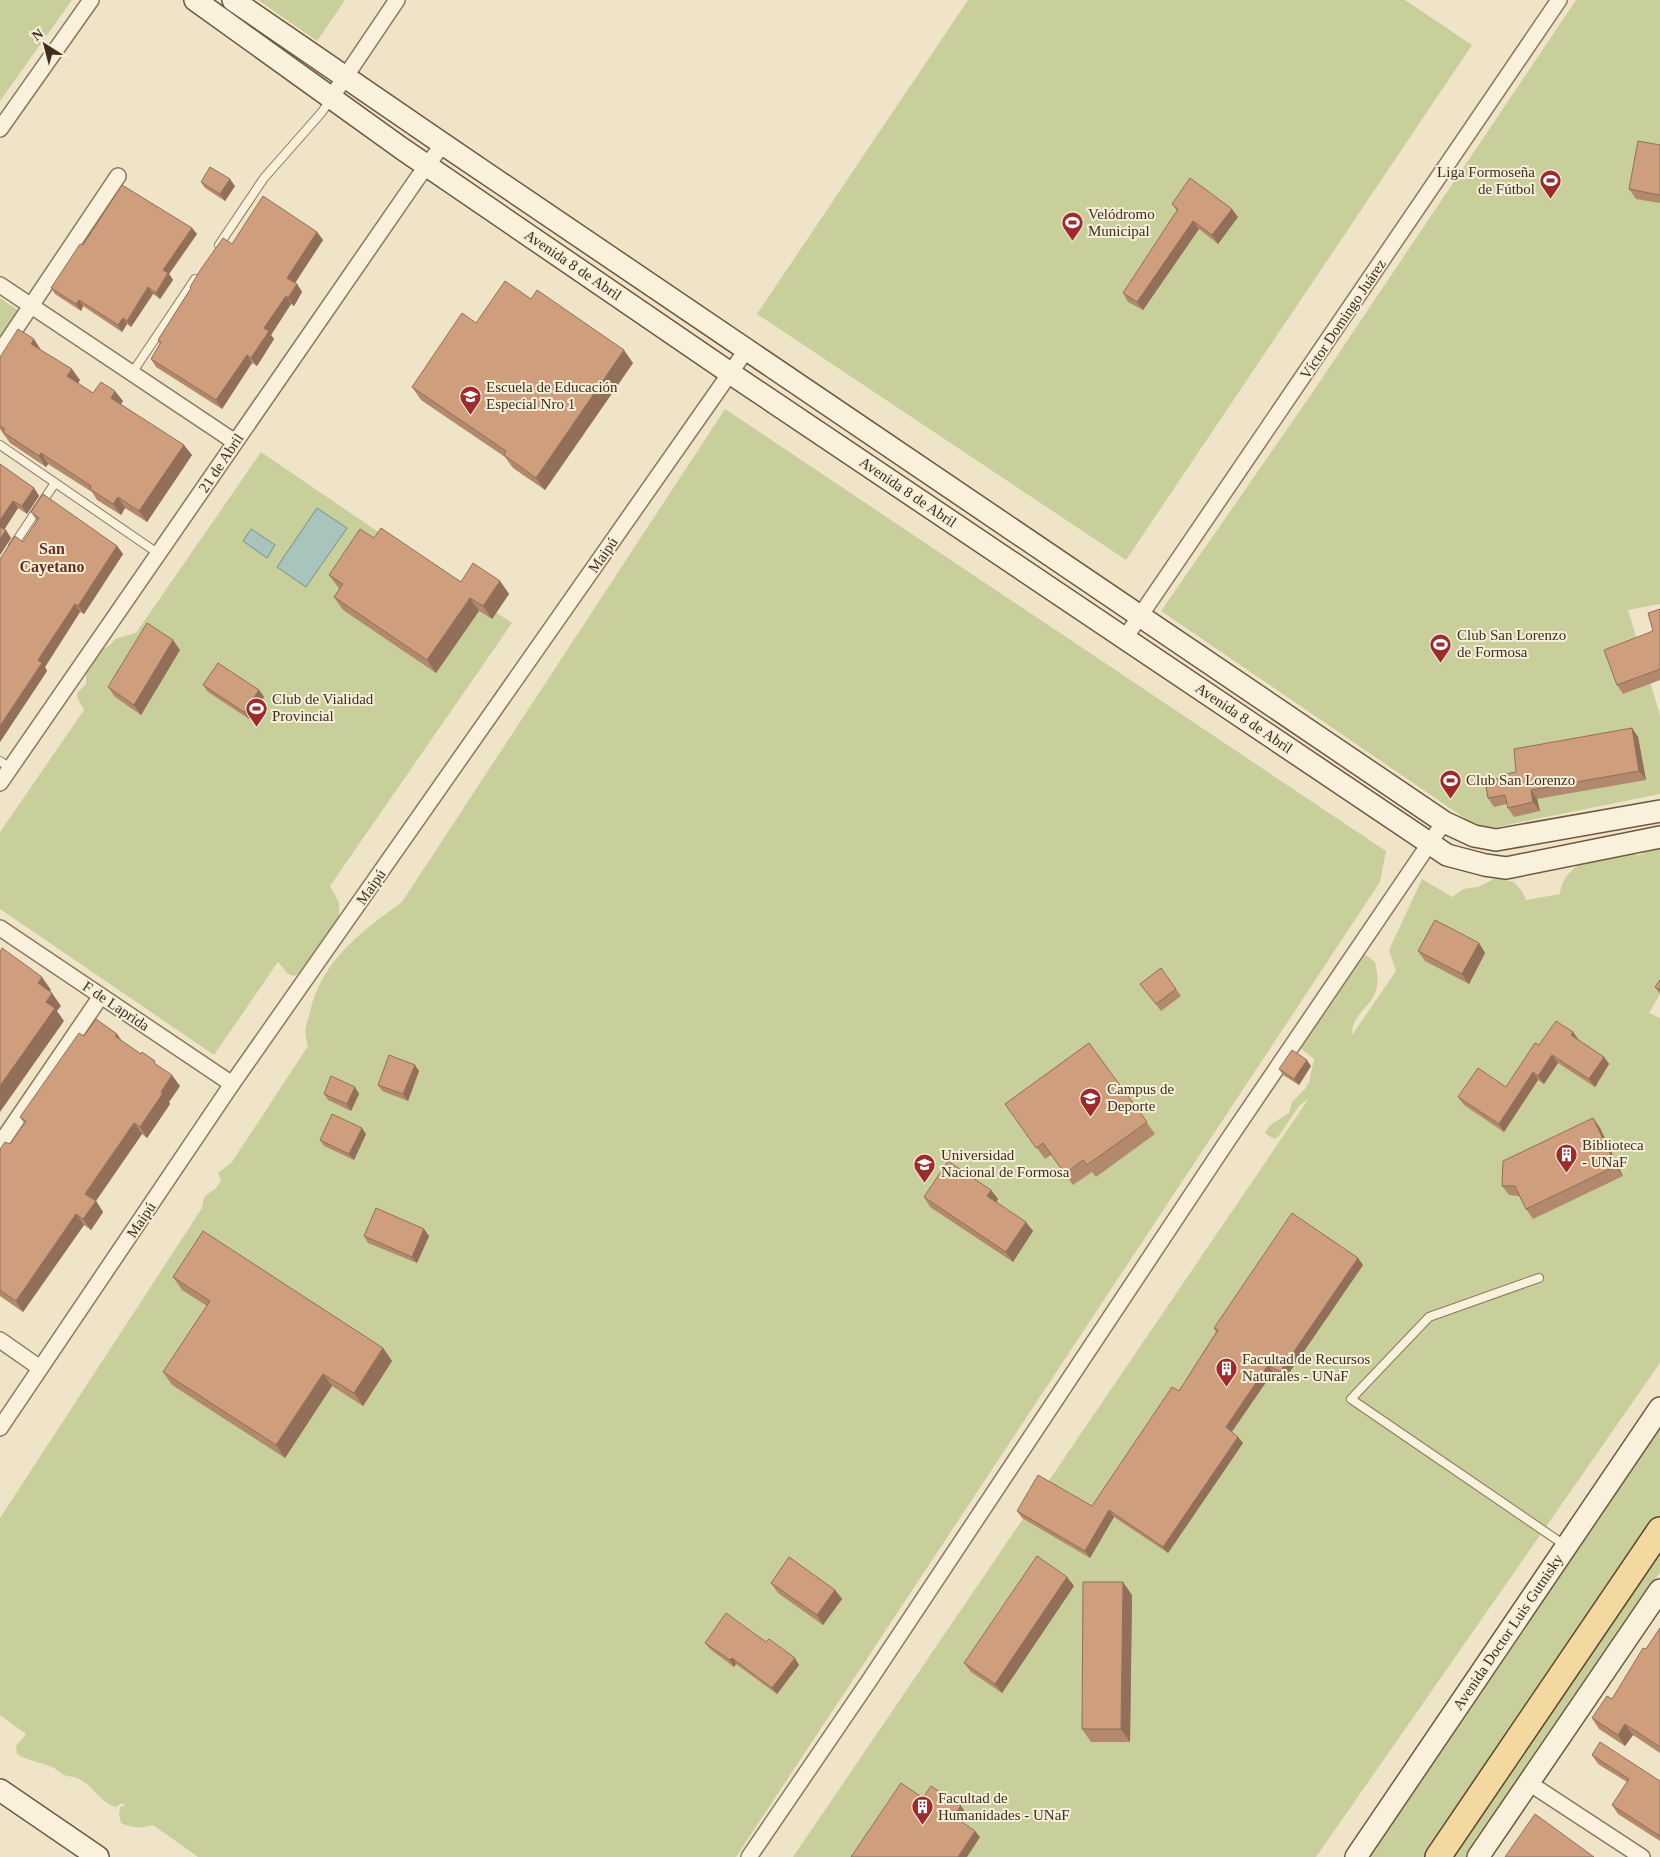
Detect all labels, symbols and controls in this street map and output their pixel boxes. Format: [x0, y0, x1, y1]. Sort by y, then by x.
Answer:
north arrow [20, 20, 70, 70]
text: N [29, 26, 46, 44]
place label: Liga Formoseña de Fútbol [1437, 164, 1535, 197]
sports icon: Liga Formoseña de Fútbol [1539, 169, 1563, 200]
place label: Velódromo Municipal [1088, 206, 1155, 239]
sports icon: Velódromo Municipal [1060, 211, 1084, 242]
street label: Avenida 8 de Abril [521, 227, 625, 303]
street label: Víctor Domingo Juárez [1297, 256, 1389, 382]
place label: Escuela de Educación Especial Nro 1 [486, 379, 618, 412]
school or university icon: Escuela de Educación Especial Nro 1 [458, 384, 482, 415]
street label: 21 de Abril [195, 431, 247, 495]
street label: Avenida 8 de Abril [856, 454, 960, 530]
street label: Maipú [585, 534, 621, 576]
district label: San Cayetano [20, 540, 84, 576]
place label: Club San Lorenzo de Formosa [1457, 627, 1566, 660]
sports icon: Club San Lorenzo de Formosa [1429, 632, 1453, 663]
street label: Avenida 8 de Abril [1192, 680, 1296, 756]
place label: Club de Vialidad Provincial [272, 691, 374, 724]
sports icon: Club de Vialidad Provincial [244, 696, 268, 727]
sports icon: Club San Lorenzo [1438, 768, 1462, 799]
place label: Club San Lorenzo [1466, 772, 1575, 788]
street label: Maipú [353, 866, 389, 908]
street label: F de Laprida [80, 978, 153, 1034]
place label: Campus de Deporte [1107, 1081, 1174, 1114]
school or university icon: Campus de Deporte [1079, 1086, 1103, 1117]
place label: Biblioteca - UNaF [1582, 1137, 1644, 1170]
building icon: Biblioteca - UNaF [1554, 1142, 1578, 1173]
place label: Universidad Nacional de Formosa [941, 1147, 1070, 1180]
school or university icon: Universidad Nacional de Formosa [913, 1152, 937, 1183]
street label: Maipú [123, 1199, 159, 1241]
place label: Facultad de Recursos Naturales - UNaF [1242, 1351, 1370, 1384]
building icon: Facultad de Recursos Naturales - UNaF [1214, 1356, 1238, 1387]
street label: Avenida Doctor Luis Gutnisky [1450, 1551, 1566, 1713]
place label: Facultad de Humanidades - UNaF [938, 1790, 1070, 1823]
building icon: Facultad de Humanidades - UNaF [910, 1795, 934, 1826]

